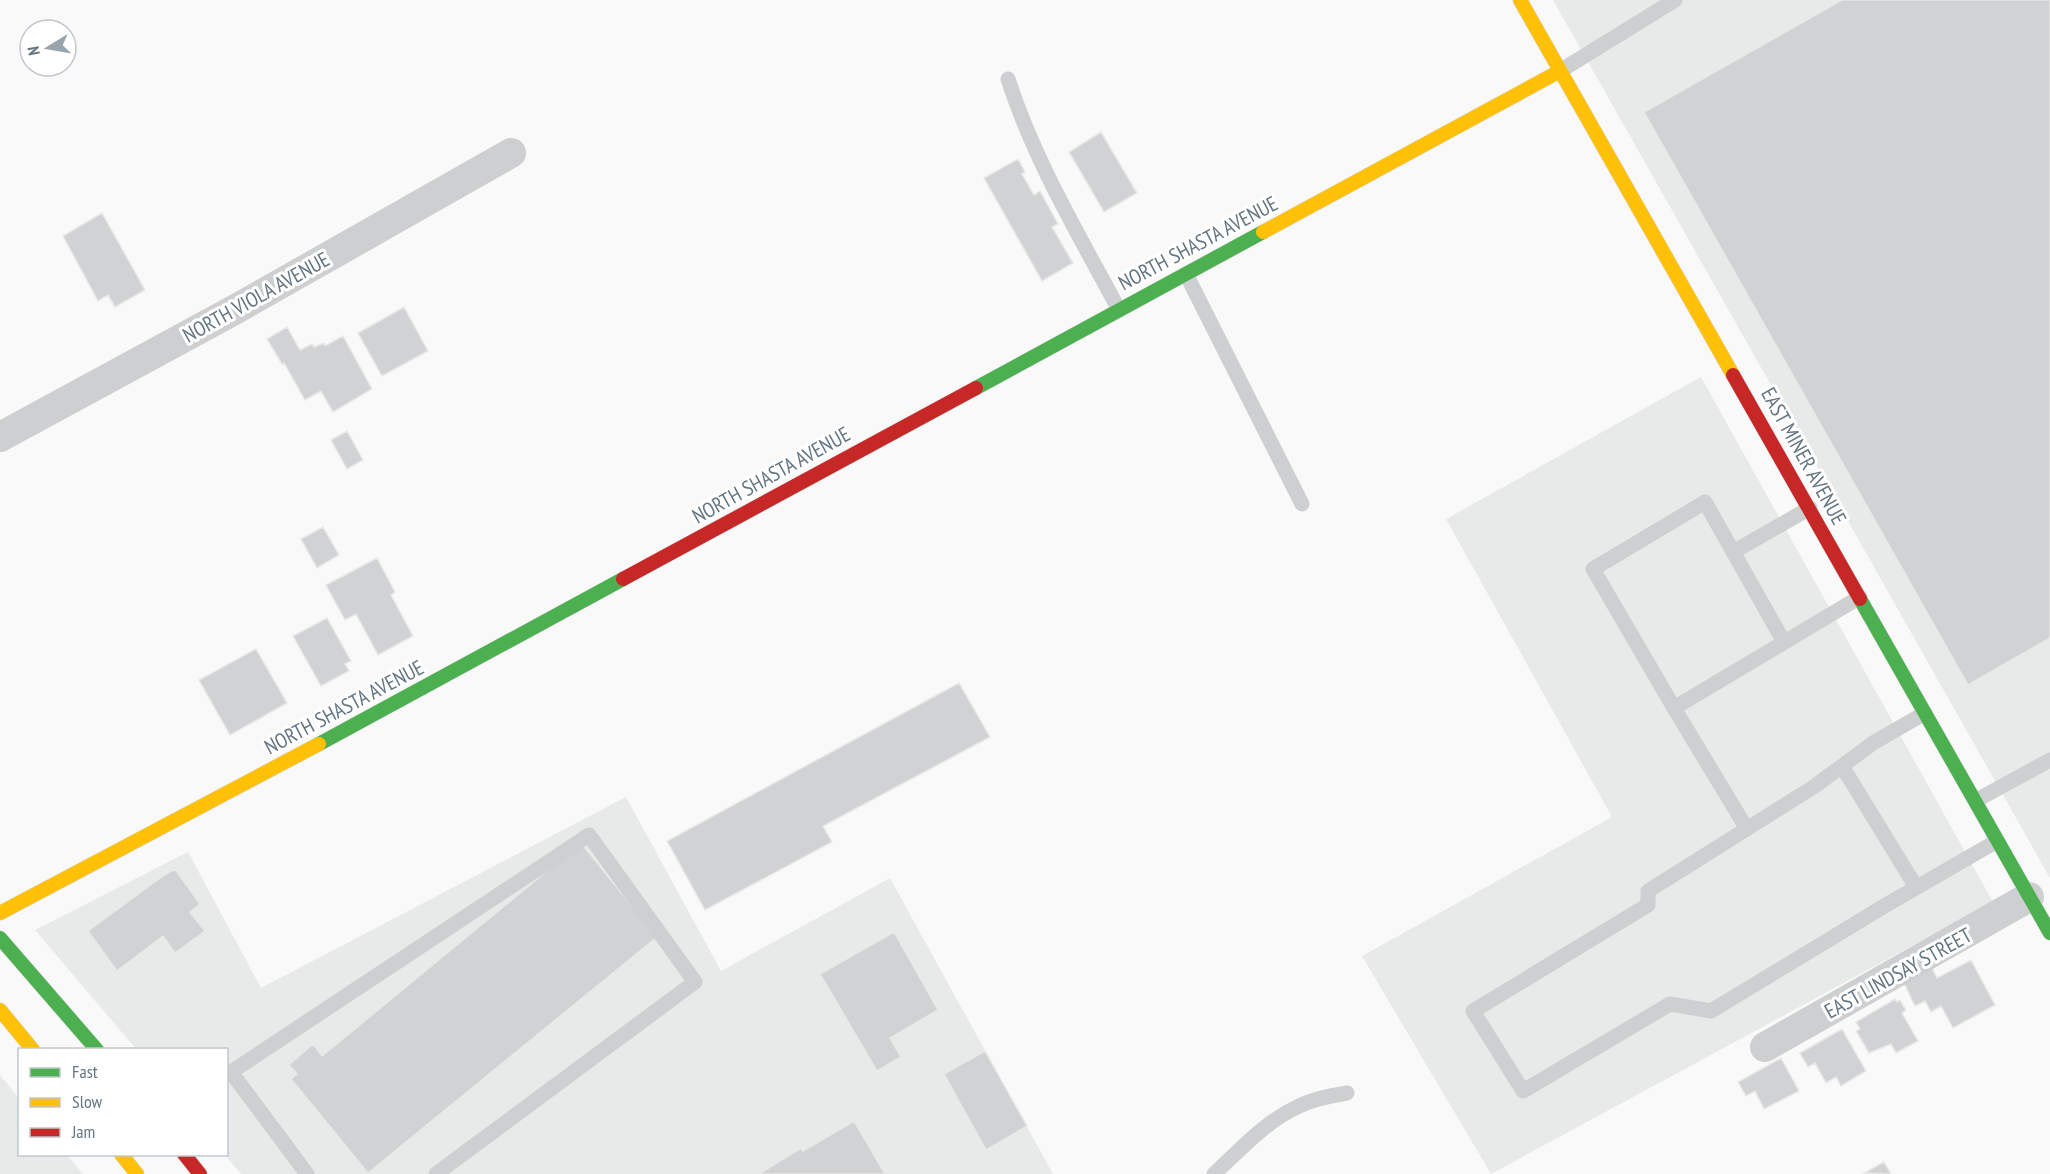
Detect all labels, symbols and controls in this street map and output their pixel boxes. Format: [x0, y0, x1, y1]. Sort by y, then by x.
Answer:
north arrow [18, 18, 78, 78]
text: N [23, 45, 44, 57]
street label: NORTH SHASTA AVENUE [1114, 190, 1282, 296]
street label: NORTH VIOLA AVENUE [178, 246, 334, 348]
street label: EAST MINER AVENUE [1755, 383, 1853, 529]
street label: NORTH SHASTA AVENUE [687, 420, 855, 530]
street label: NORTH SHASTA AVENUE [260, 654, 428, 760]
street label: EAST LINDSAY STREET [1820, 921, 1977, 1025]
legend [18, 1048, 228, 1156]
text: Fast [72, 1060, 98, 1083]
text: Slow [72, 1090, 103, 1113]
text: Jam [71, 1120, 95, 1143]

